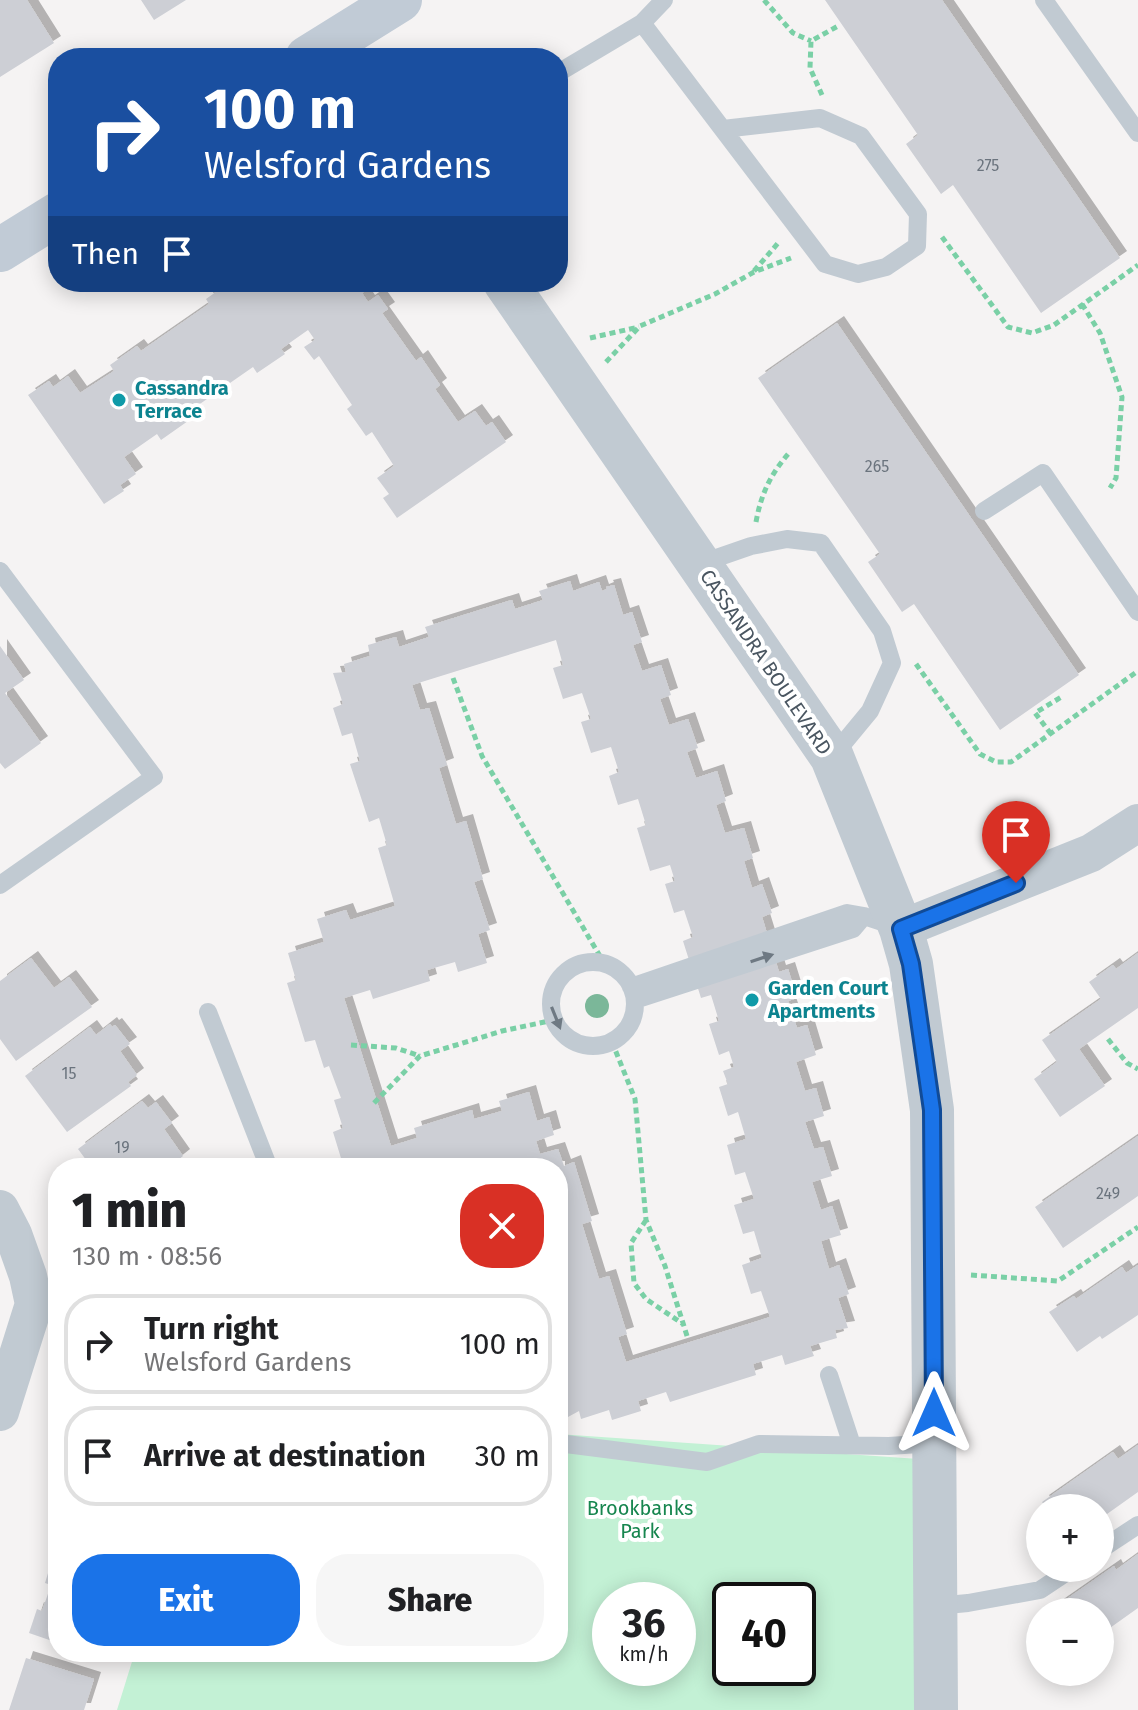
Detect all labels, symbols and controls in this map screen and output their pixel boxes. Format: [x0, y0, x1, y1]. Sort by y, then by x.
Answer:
text: 100 m [204, 76, 356, 143]
icon: right [72, 80, 176, 184]
text: Welsford Gardens [204, 144, 491, 188]
house number: 275 [977, 156, 999, 175]
icon: arrive [155, 232, 199, 276]
text: Then [72, 236, 139, 272]
place label: Cassandra Terrace [135, 376, 229, 423]
marker: Cassandra Terrace [110, 391, 128, 409]
house number: 265 [865, 457, 889, 476]
street label: CASSANDRA BOULEVARD [695, 565, 837, 759]
pin [982, 801, 1050, 883]
icon: arrive [994, 813, 1038, 857]
one-way arrow [751, 952, 775, 964]
place label: Garden Court Apartments [767, 976, 889, 1023]
marker: Garden Court Apartments [743, 991, 761, 1009]
one-way arrow [550, 1006, 563, 1030]
house number: 15 [62, 1064, 76, 1083]
house number: 19 [114, 1138, 130, 1157]
text: 1 min [72, 1182, 187, 1240]
button: close [460, 1184, 544, 1268]
house number: 249 [1096, 1184, 1120, 1203]
text: 130 m · 08:56 [72, 1241, 222, 1272]
text: Turn right [144, 1311, 279, 1347]
icon: right [76, 1322, 120, 1366]
text: 100 m [460, 1326, 540, 1362]
text: Welsford Gardens [144, 1347, 351, 1378]
position arrow [892, 1371, 976, 1455]
icon: arrive [76, 1434, 120, 1478]
text: Arrive at destination [144, 1438, 426, 1474]
text: 30 m [475, 1438, 540, 1474]
map controls [1026, 1494, 1114, 1686]
button: + [1026, 1494, 1114, 1582]
park label: Brookbanks Park [587, 1496, 693, 1543]
button: Exit [72, 1554, 300, 1646]
button: Share [316, 1554, 544, 1646]
speed limit sign: 40 [712, 1582, 816, 1686]
button: − [1026, 1598, 1114, 1686]
text: 36 [622, 1600, 666, 1648]
text: km/h [619, 1642, 669, 1666]

